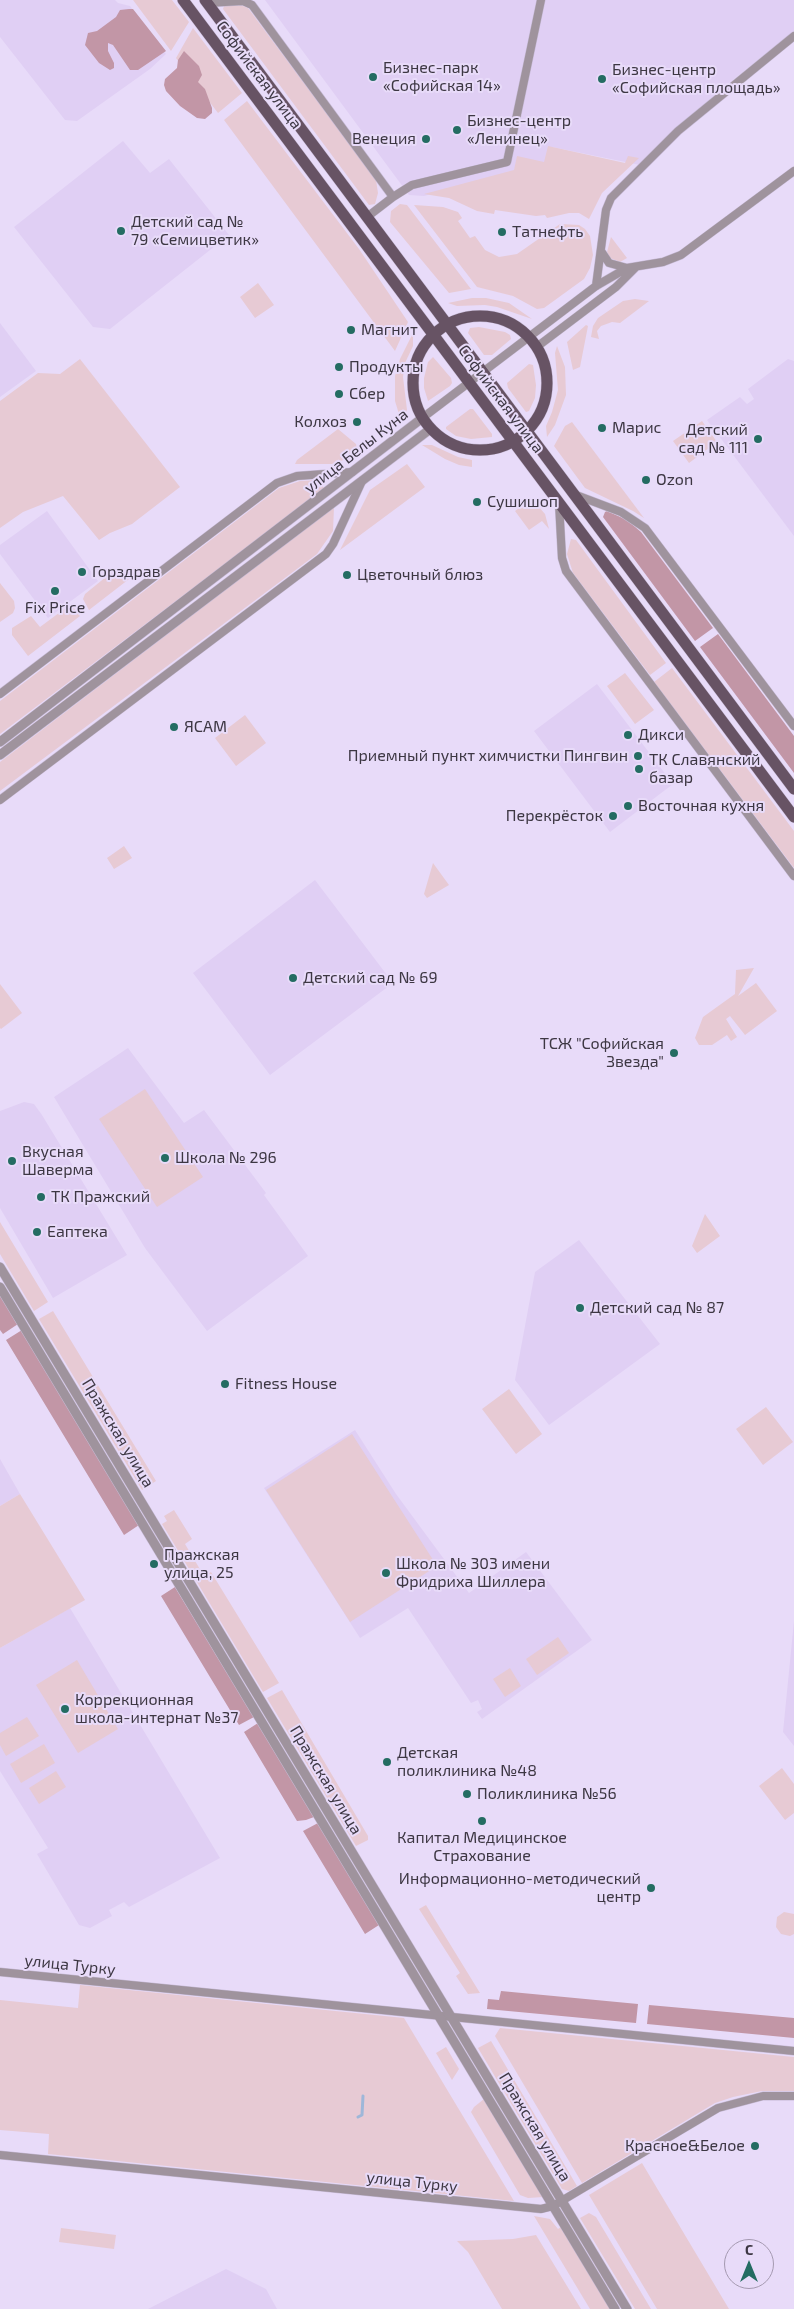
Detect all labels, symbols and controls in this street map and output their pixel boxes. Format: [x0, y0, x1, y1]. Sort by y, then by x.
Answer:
street label: Софийская улица [212, 17, 306, 133]
place label: Бизнес-парк «Софийская 14» [383, 58, 501, 96]
place label: Бизнес-центр «Софийская площадь» [612, 60, 781, 98]
marker: Бизнес-парк «Софийская 14» [367, 71, 379, 83]
marker: Бизнес-центр «Софийская площадь» [596, 73, 608, 85]
place label: Бизнес-центр «Ленинец» [467, 111, 571, 149]
marker: Бизнес-центр «Ленинец» [451, 124, 463, 136]
place label: Венеция [352, 129, 416, 149]
marker: Венеция [420, 133, 432, 145]
place label: Детский сад № 79 «Семицветик» [131, 212, 259, 250]
place label: Татнефть [512, 222, 584, 242]
marker: Детский сад № 79 «Семицветик» [115, 225, 127, 237]
marker: Татнефть [496, 226, 508, 238]
place label: Магнит [361, 320, 418, 340]
marker: Магнит [345, 324, 357, 336]
street label: Софийская улица [454, 341, 548, 457]
place label: Продукты [349, 357, 424, 377]
marker: Продукты [333, 361, 345, 373]
place label: Сбер [349, 384, 385, 404]
marker: Сбер [333, 388, 345, 400]
street label: улица Белы Куна [300, 404, 412, 498]
place label: Колхоз [294, 412, 347, 432]
marker: Колхоз [351, 416, 363, 428]
place label: Марис [612, 418, 661, 438]
place label: Детский сад № 111 [679, 420, 748, 458]
marker: Марис [596, 422, 608, 434]
marker: Детский сад № 111 [752, 433, 764, 445]
place label: Ozon [656, 470, 693, 490]
marker: Ozon [640, 474, 652, 486]
place label: Сушишоп [487, 492, 558, 512]
marker: Сушишоп [471, 496, 483, 508]
place label: Горздрав [92, 562, 161, 582]
place label: Цветочный блюз [357, 565, 483, 585]
marker: Горздрав [76, 566, 88, 578]
marker: Цветочный блюз [341, 569, 353, 581]
marker: Fix Price [49, 585, 61, 597]
place label: Fix Price [25, 598, 85, 618]
place label: ЯСАМ [184, 717, 227, 737]
marker: ЯСАМ [168, 721, 180, 733]
place label: Дикси [638, 725, 684, 745]
marker: Дикси [622, 729, 634, 741]
place label: Приемный пункт химчистки Пингвин [348, 746, 628, 766]
marker: Приемный пункт химчистки Пингвин [632, 750, 644, 762]
place label: ТК Славянский базар [649, 750, 761, 788]
marker: ТК Славянский базар [633, 763, 645, 775]
place label: Восточная кухня [638, 796, 764, 816]
marker: Восточная кухня [622, 800, 634, 812]
place label: Перекрёсток [506, 806, 603, 826]
marker: Перекрёсток [607, 810, 619, 822]
place label: Детский сад № 69 [303, 968, 438, 988]
marker: Детский сад № 69 [287, 972, 299, 984]
place label: ТСЖ "Софийская Звезда" [540, 1034, 664, 1072]
marker: ТСЖ "Софийская Звезда" [668, 1047, 680, 1059]
place label: Вкусная Шаверма [22, 1142, 93, 1180]
place label: Школа № 296 [175, 1148, 277, 1168]
marker: Школа № 296 [159, 1152, 171, 1164]
marker: Вкусная Шаверма [6, 1155, 18, 1167]
place label: ТК Пражский [51, 1187, 150, 1207]
marker: ТК Пражский [35, 1191, 47, 1203]
place label: Еаптека [47, 1222, 108, 1242]
marker: Еаптека [31, 1226, 43, 1238]
place label: Детский сад № 87 [590, 1298, 724, 1318]
marker: Детский сад № 87 [574, 1302, 586, 1314]
place label: Fitness House [235, 1374, 337, 1394]
street label: Пражская улица [78, 1375, 158, 1491]
marker: Fitness House [219, 1378, 231, 1390]
place label: Пражская улица, 25 [164, 1545, 239, 1583]
place label: Школа № 303 имени Фридриха Шиллера [396, 1554, 550, 1592]
marker: Пражская улица, 25 [148, 1558, 160, 1570]
marker: Школа № 303 имени Фридриха Шиллера [380, 1567, 392, 1579]
place label: Коррекционная школа-интернат №37 [75, 1690, 239, 1728]
marker: Коррекционная школа-интернат №37 [59, 1703, 71, 1715]
street label: Пражская улица [286, 1722, 366, 1838]
place label: Детская поликлиника №48 [397, 1743, 537, 1781]
marker: Детская поликлиника №48 [381, 1756, 393, 1768]
place label: Поликлиника №56 [477, 1784, 617, 1804]
marker: Поликлиника №56 [461, 1788, 473, 1800]
marker: Капитал Медицинское Страхование [476, 1815, 488, 1827]
place label: Капитал Медицинское Страхование [397, 1828, 567, 1866]
place label: Информационно-методический центр [399, 1869, 641, 1907]
marker: Информационно-методический центр [645, 1882, 657, 1894]
street label: улица Турку [24, 1951, 116, 1979]
street label: Пражская улица [495, 2069, 575, 2185]
place label: Красное&Белое [625, 2136, 745, 2156]
marker: Красное&Белое [749, 2140, 761, 2152]
street label: улица Турку [366, 2168, 458, 2196]
north arrow [724, 2239, 774, 2289]
text: С [745, 2241, 753, 2258]

